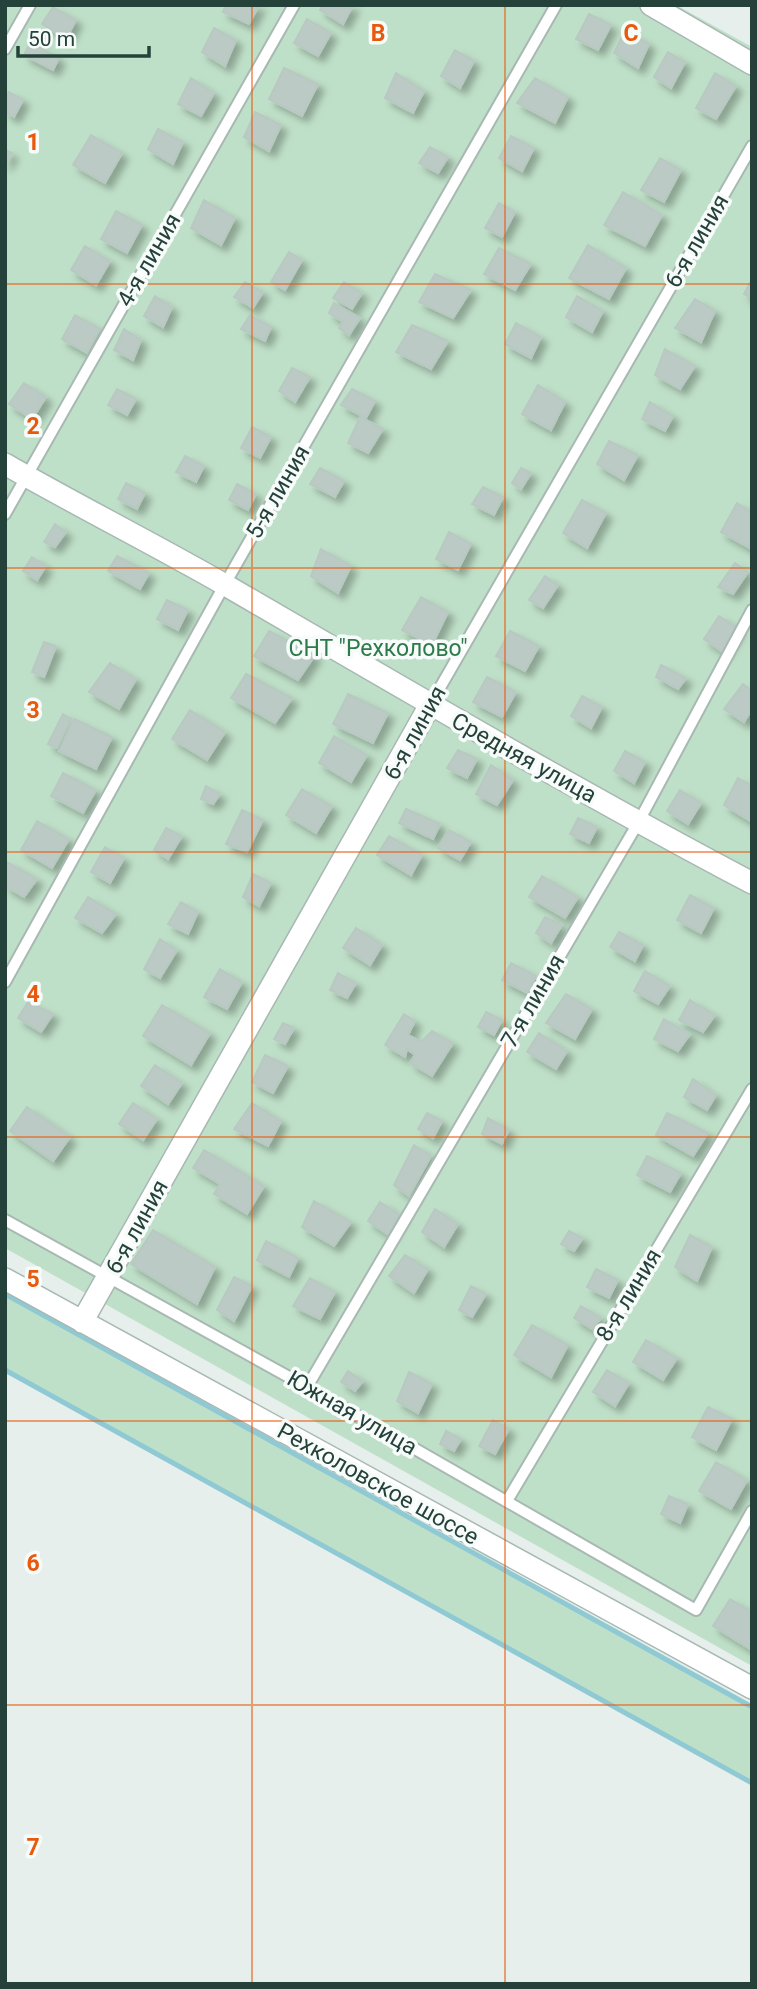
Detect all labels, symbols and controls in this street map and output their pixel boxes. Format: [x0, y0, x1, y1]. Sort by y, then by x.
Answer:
scale bar [18, 14, 149, 58]
text: B [371, 20, 385, 47]
text: C [623, 20, 639, 47]
text: 50 m [28, 27, 75, 51]
text: 1 [26, 129, 40, 156]
street label: 6-я линия [659, 190, 735, 292]
street label: 4-я линия [111, 209, 187, 311]
text: 2 [26, 413, 40, 440]
street label: 5-я линия [240, 441, 316, 543]
park label: СНТ "Рехколово" [288, 635, 468, 662]
street label: 6-я линия [378, 681, 452, 785]
text: 3 [26, 697, 40, 724]
street label: Средняя улица [447, 707, 601, 809]
street label: 7-я линия [495, 950, 571, 1052]
text: 4 [26, 981, 40, 1008]
street label: 6-я линия [100, 1175, 174, 1279]
street label: 8-я линия [591, 1244, 667, 1346]
text: 5 [26, 1266, 40, 1293]
street label: Южная улица [282, 1365, 422, 1461]
street label: Рехколовское шоссе [273, 1417, 483, 1551]
text: 6 [26, 1550, 40, 1577]
text: 7 [26, 1834, 40, 1861]

